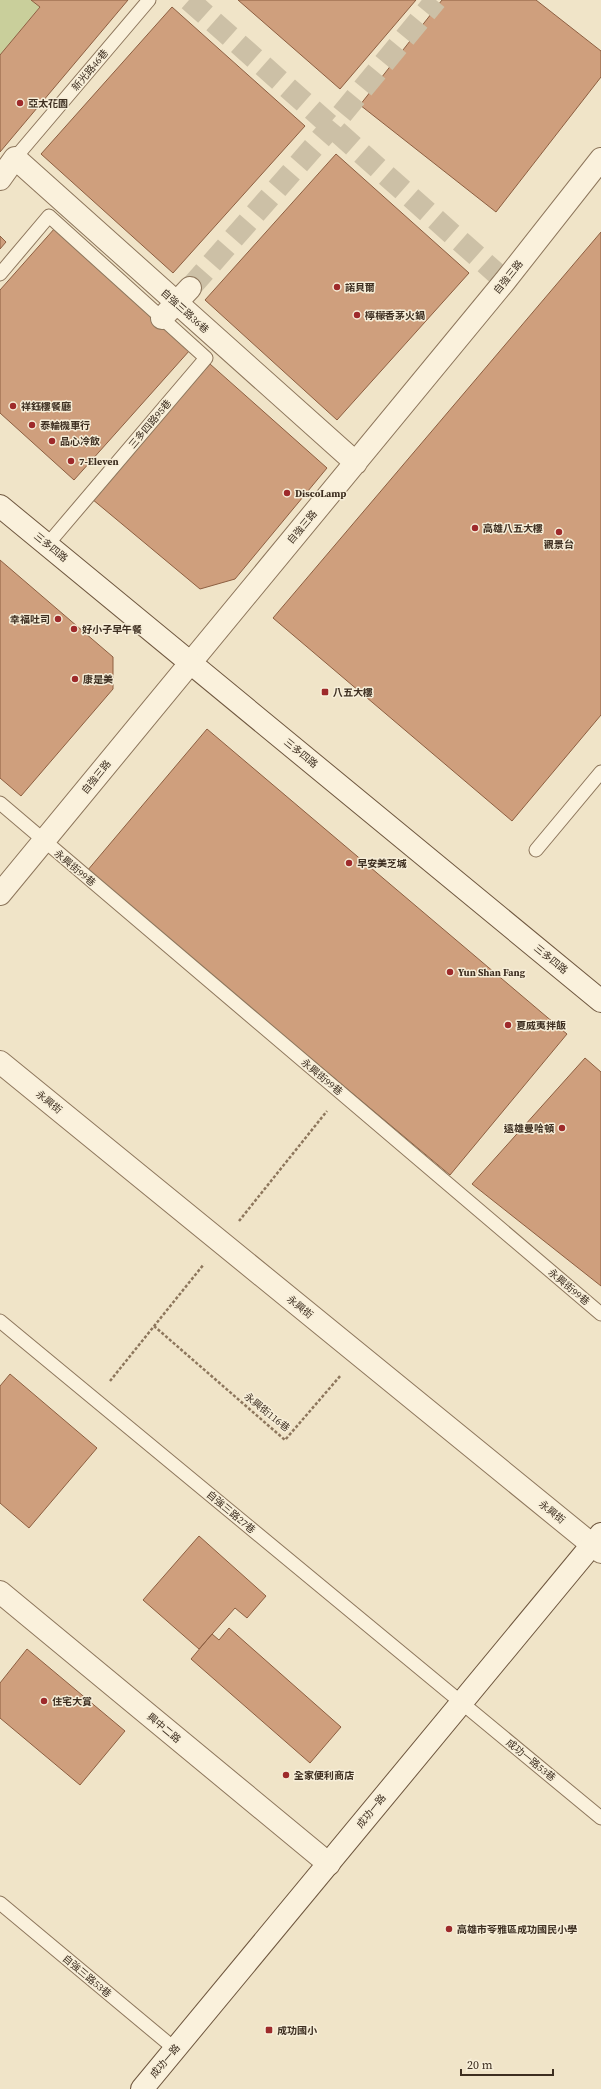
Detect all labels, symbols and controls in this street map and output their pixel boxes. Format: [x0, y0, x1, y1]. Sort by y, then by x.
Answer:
street label: 新光路46巷 [69, 47, 111, 93]
place label: 亞太花園 [28, 97, 68, 110]
marker: 亞太花園 [15, 98, 25, 108]
street label: 自強三路 [490, 257, 526, 297]
place label: 諾貝爾 [345, 281, 375, 294]
marker: 諾貝爾 [332, 282, 342, 292]
street label: 自強三路36巷 [158, 286, 212, 336]
place label: 檸檬香茅火鍋 [364, 309, 425, 322]
marker: 檸檬香茅火鍋 [352, 310, 362, 320]
street label: 三多四路95巷 [126, 397, 174, 451]
place label: 祥鈺樓餐廳 [21, 400, 71, 413]
marker: 祥鈺樓餐廳 [8, 401, 18, 411]
place label: 泰輪機車行 [40, 419, 90, 432]
marker: 泰輪機車行 [27, 420, 37, 430]
place label: 品心冷飲 [60, 435, 100, 448]
marker: 品心冷飲 [47, 436, 57, 446]
place label: 7-Eleven [79, 455, 119, 468]
marker: 7-Eleven [66, 456, 76, 466]
place label: DiscoLamp [295, 487, 346, 500]
marker: DiscoLamp [282, 488, 292, 498]
street label: 自強三路 [284, 508, 320, 546]
place label: 高雄八五大樓 [483, 522, 543, 535]
marker: 高雄八五大樓 [470, 523, 480, 533]
marker: 觀景台 [554, 527, 564, 537]
street label: 三多四路 [31, 529, 71, 565]
place label: 觀景台 [544, 538, 574, 551]
place label: 幸福吐司 [10, 613, 50, 626]
marker: 幸福吐司 [53, 614, 63, 624]
place label: 好小子早午餐 [82, 623, 142, 636]
marker: 好小子早午餐 [69, 624, 79, 634]
place label: 康是美 [83, 673, 113, 686]
marker: 康是美 [70, 674, 80, 684]
place label: 八五大樓 [333, 686, 373, 699]
marker: 八五大樓 [320, 687, 330, 697]
street label: 三多四路 [281, 735, 321, 771]
street label: 自強三路 [78, 757, 114, 797]
street label: 永興街99巷 [52, 847, 98, 889]
place label: 早安美芝城 [357, 857, 407, 870]
marker: 早安美芝城 [344, 858, 354, 868]
street label: 三多四路 [531, 941, 571, 977]
place label: Yun Shan Fang [458, 966, 526, 979]
marker: Yun Shan Fang [445, 967, 455, 977]
place label: 夏威夷拌飯 [516, 1019, 566, 1032]
marker: 夏威夷拌飯 [503, 1020, 513, 1030]
street label: 永興街99巷 [299, 1056, 345, 1098]
street label: 永興街 [33, 1088, 65, 1116]
place label: 遠雄曼哈頓 [504, 1122, 555, 1135]
marker: 遠雄曼哈頓 [557, 1123, 567, 1133]
street label: 永興街99巷 [546, 1266, 592, 1308]
street label: 永興街 [284, 1293, 316, 1321]
street label: 永興街116巷 [242, 1390, 292, 1434]
street label: 自強三路27巷 [204, 1488, 258, 1536]
street label: 永興街 [536, 1498, 568, 1526]
place label: 住宅大賞 [52, 1695, 92, 1708]
marker: 住宅大賞 [39, 1696, 49, 1706]
street label: 興中二路 [145, 1710, 183, 1746]
street label: 成功一路53巷 [504, 1736, 558, 1784]
place label: 全家便利商店 [294, 1769, 354, 1782]
marker: 全家便利商店 [281, 1770, 291, 1780]
street label: 成功一路 [353, 1791, 389, 1831]
place label: 高雄市苓雅區成功國民小學 [457, 1923, 577, 1936]
marker: 高雄市苓雅區成功國民小學 [444, 1924, 454, 1934]
street label: 自強三路53巷 [60, 1952, 114, 2000]
place label: 成功國小 [277, 2024, 318, 2037]
marker: 成功國小 [264, 2025, 274, 2035]
street label: 成功一路 [147, 2042, 183, 2080]
scale bar [461, 2051, 553, 2077]
text: 20 m [467, 2057, 493, 2073]

